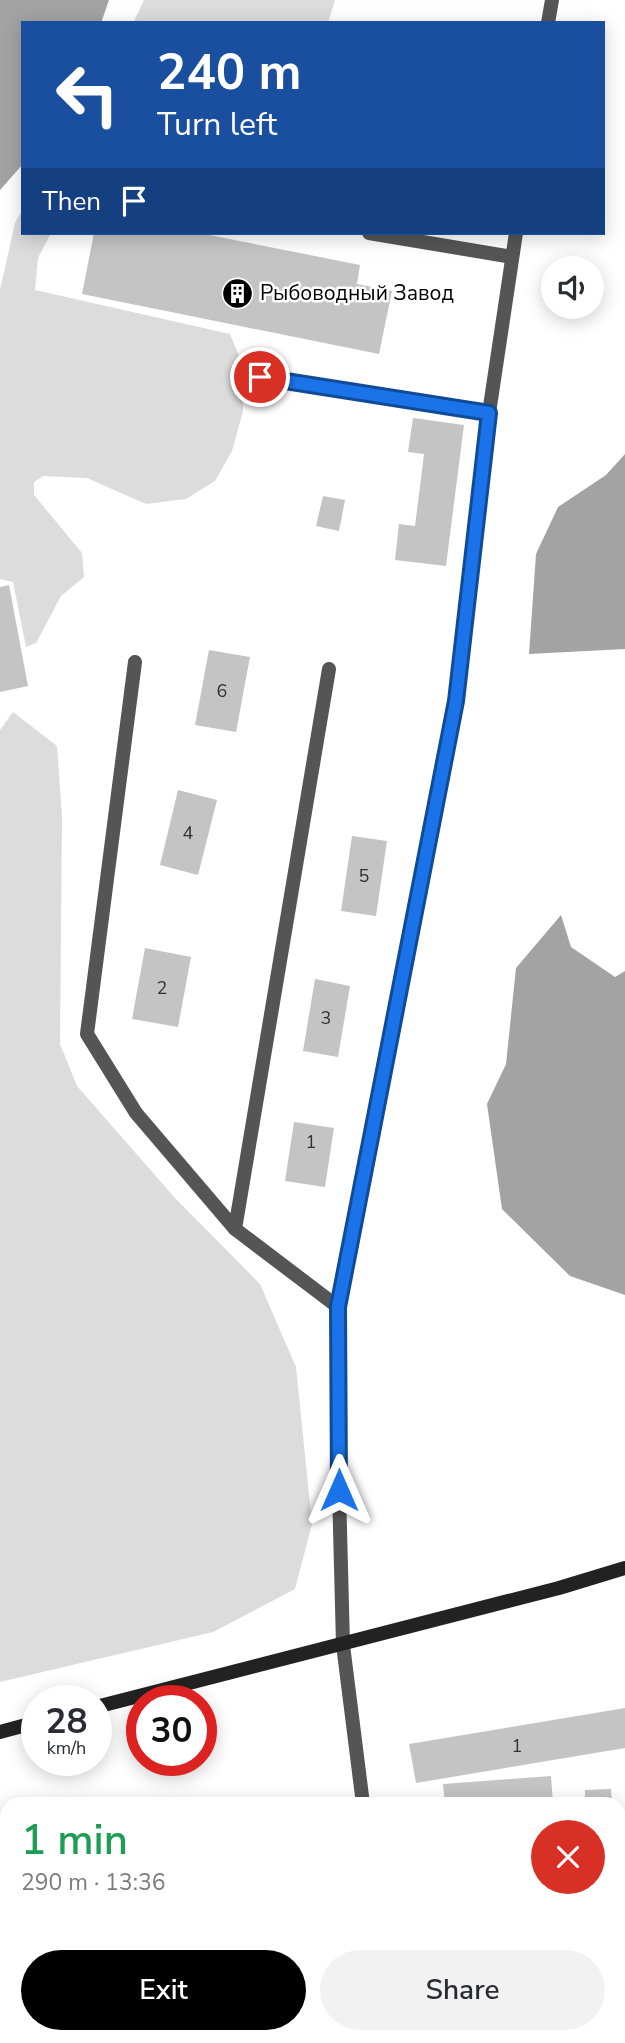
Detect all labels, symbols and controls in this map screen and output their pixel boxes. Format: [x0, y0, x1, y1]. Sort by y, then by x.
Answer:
text: 240 m [157, 39, 301, 106]
icon: left [42, 49, 133, 140]
text: Turn left [157, 103, 277, 146]
icon: arrive [115, 182, 153, 220]
text: Then [42, 184, 101, 219]
map controls [541, 256, 604, 319]
button: sound [541, 256, 604, 319]
building icon: Рыбоводный Завод [220, 276, 254, 310]
place label: Рыбоводный Завод [260, 279, 454, 307]
pin [230, 347, 290, 407]
icon: arrive [241, 358, 279, 396]
house number: 6 [217, 679, 227, 703]
house number: 4 [183, 821, 194, 845]
house number: 5 [359, 864, 369, 888]
house number: 2 [157, 976, 167, 1000]
house number: 3 [321, 1006, 331, 1030]
house number: 1 [306, 1130, 316, 1154]
position arrow [302, 1453, 376, 1527]
speed limit sign: 30 [126, 1685, 217, 1776]
text: 28 [45, 1698, 88, 1745]
house number: 1 [512, 1734, 522, 1758]
text: km/h [47, 1736, 86, 1760]
text: 1 min [21, 1812, 128, 1869]
button: close [531, 1820, 605, 1894]
text: 290 m · 13:36 [21, 1867, 166, 1898]
button: Exit [21, 1950, 306, 2030]
button: Share [320, 1950, 605, 2030]

